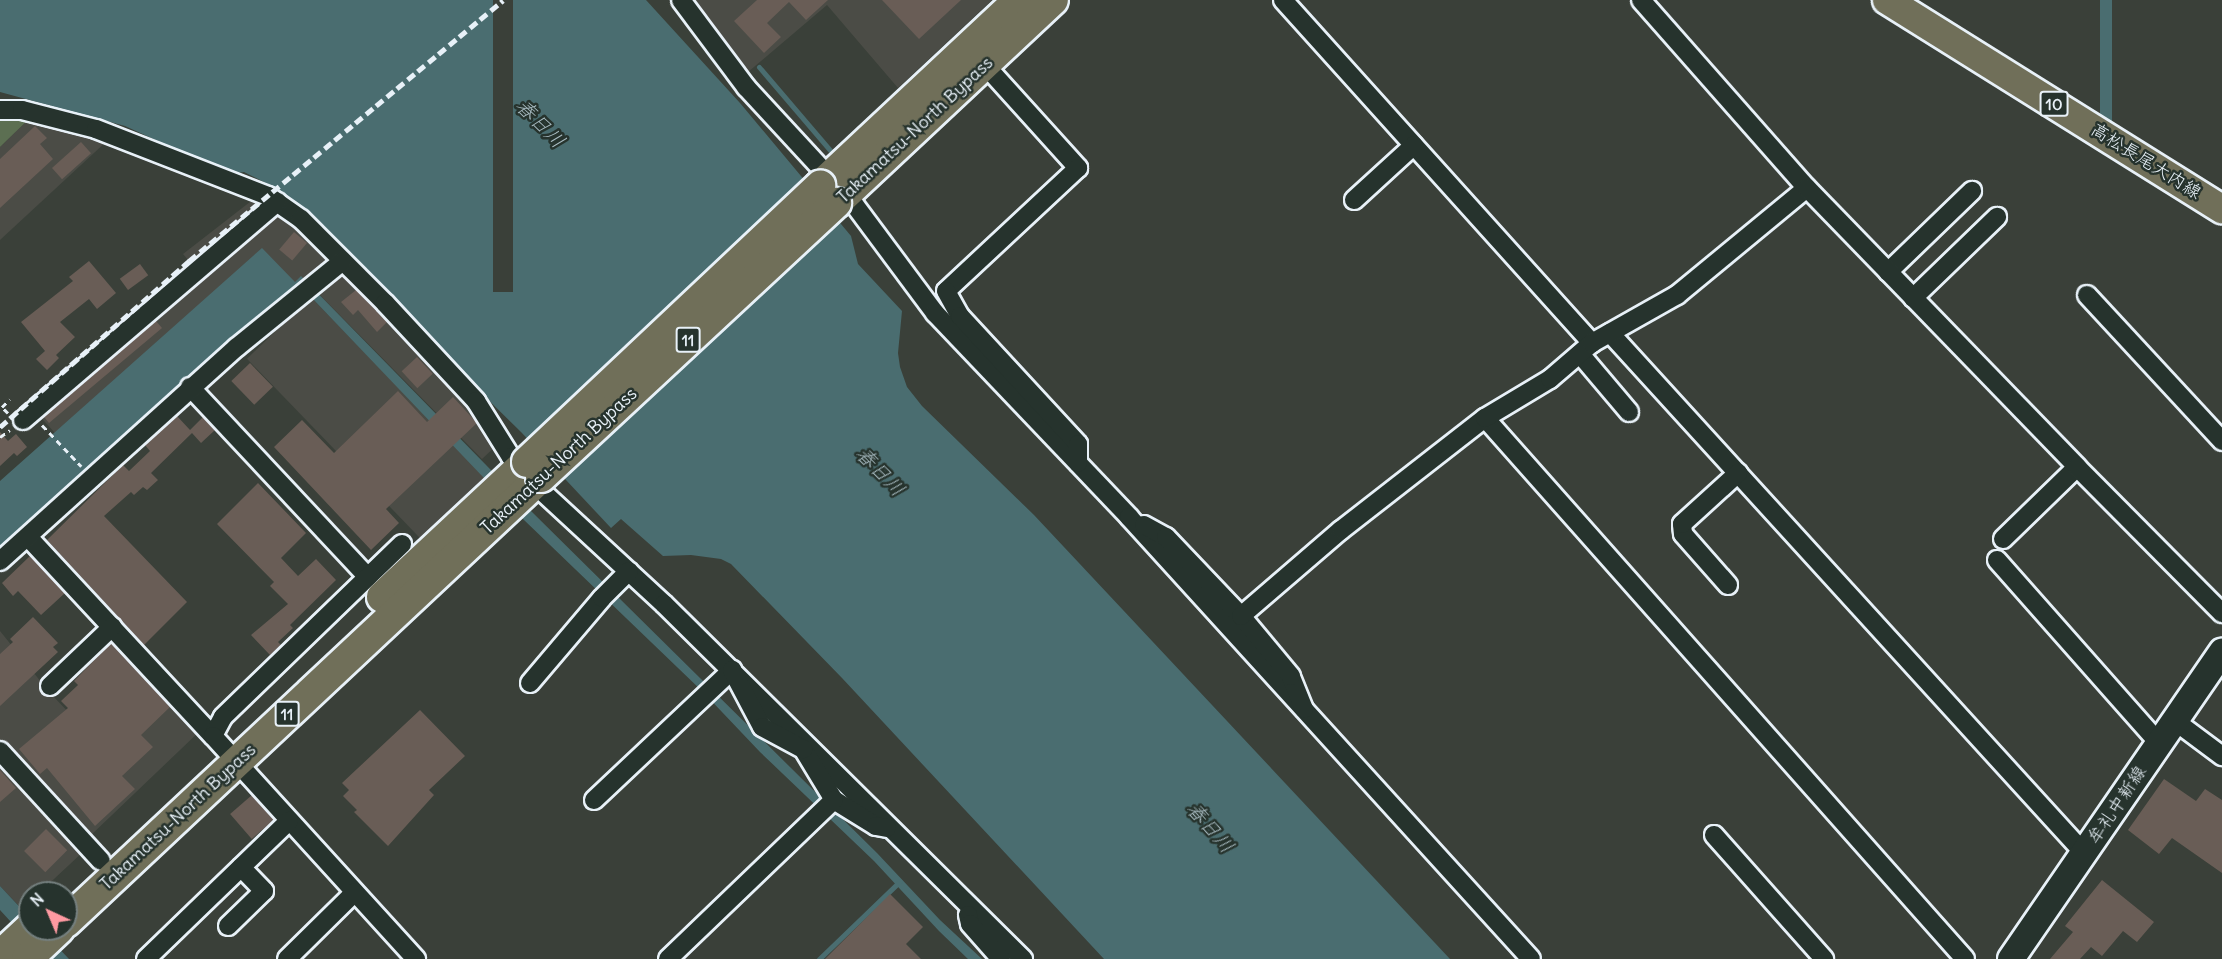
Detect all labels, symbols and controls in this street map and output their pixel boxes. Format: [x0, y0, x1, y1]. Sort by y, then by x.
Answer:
street label: Takamatsu-North Bypass [832, 52, 998, 208]
road number: 10 [2039, 91, 2069, 117]
water label: 春日川 [511, 93, 571, 153]
street label: 高松長尾大内線 [2087, 118, 2205, 204]
road number: 11 [674, 327, 702, 353]
street label: Takamatsu-North Bypass [476, 383, 642, 539]
water label: 春日川 [852, 441, 910, 501]
road number: 11 [274, 701, 300, 727]
street label: Takamatsu-North Bypass [95, 739, 261, 895]
street label: 牟礼中新線 [2083, 762, 2151, 848]
water label: 春日川 [1182, 796, 1240, 858]
north arrow [18, 881, 78, 941]
text: N [26, 888, 48, 911]

